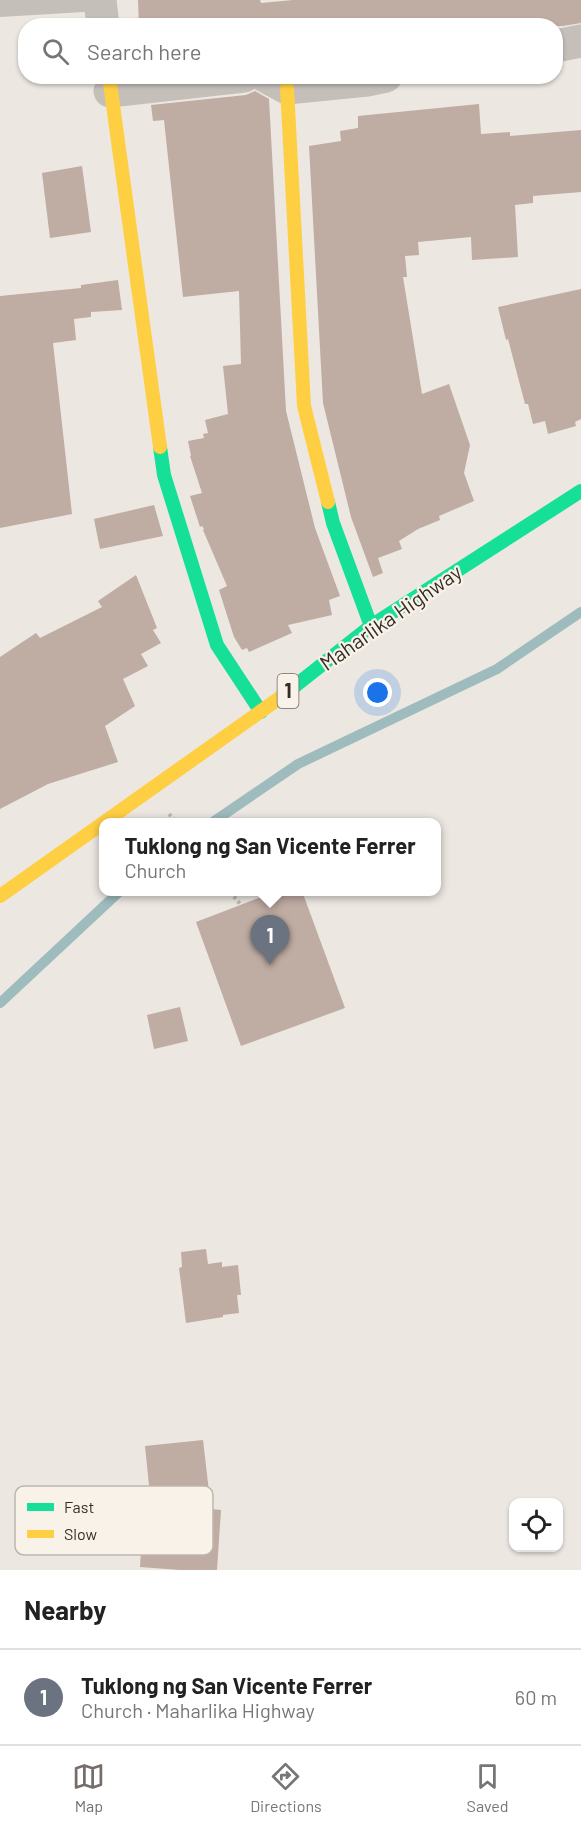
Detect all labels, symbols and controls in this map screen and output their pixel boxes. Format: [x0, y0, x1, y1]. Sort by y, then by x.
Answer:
search box [18, 18, 563, 84]
icon: search [39, 35, 72, 68]
text: Search here [87, 38, 201, 64]
street label: Maharlika Highway [314, 558, 466, 675]
road number: 1 [278, 674, 298, 708]
your location [363, 678, 392, 707]
popup [99, 818, 441, 896]
text: Tuklong ng San Vicente Ferrer [124, 832, 416, 858]
text: Church [124, 858, 186, 882]
pin: 1 [250, 916, 290, 965]
legend [15, 1486, 213, 1555]
text: Fast [64, 1497, 94, 1516]
map controls [509, 1498, 563, 1552]
button: locate [509, 1498, 563, 1552]
text: Slow [64, 1524, 97, 1543]
text: Nearby [24, 1594, 106, 1625]
text: Tuklong ng San Vicente Ferrer [81, 1672, 372, 1698]
text: 1 [40, 1685, 47, 1709]
text: 60 m [515, 1685, 557, 1709]
text: Church · Maharlika Highway [81, 1698, 315, 1722]
tab: Map [72, 1760, 105, 1815]
tab: Directions [250, 1760, 322, 1815]
tab: Saved [467, 1760, 509, 1815]

